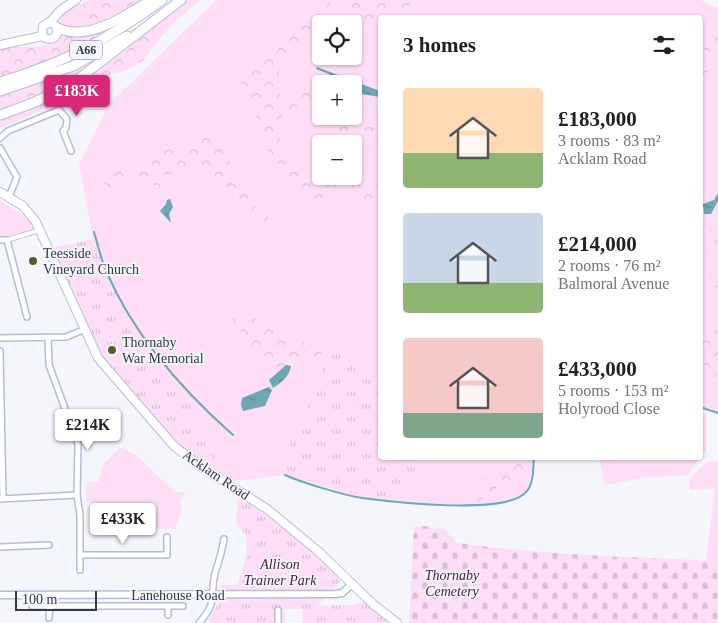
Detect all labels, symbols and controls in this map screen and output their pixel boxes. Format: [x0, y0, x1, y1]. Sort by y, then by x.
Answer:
map controls [312, 15, 362, 185]
button: locate [312, 15, 362, 65]
icon: filters [650, 31, 678, 59]
text: 3 homes [403, 33, 476, 57]
road number: A66 [70, 40, 102, 60]
pin: £183K [42, 74, 112, 117]
button: + [312, 75, 362, 125]
text: £183K [55, 82, 99, 99]
text: £183,000 [558, 107, 637, 131]
icon: home [443, 108, 503, 168]
text: 3 rooms · 83 m² [558, 132, 661, 149]
button: − [312, 135, 362, 185]
text: Acklam Road [558, 150, 646, 167]
text: £214,000 [558, 232, 637, 256]
icon: home [443, 233, 503, 293]
place label: Teesside Vineyard Church [43, 246, 139, 277]
marker: Teesside Vineyard Church [27, 255, 39, 267]
text: 2 rooms · 76 m² [558, 257, 661, 274]
text: Balmoral Avenue [558, 275, 669, 292]
place label: Thornaby War Memorial [122, 335, 204, 366]
marker: Thornaby War Memorial [106, 344, 118, 356]
text: £433,000 [558, 357, 637, 381]
icon: home [443, 358, 503, 418]
text: 5 rooms · 153 m² [558, 382, 669, 399]
text: Holyrood Close [558, 400, 660, 417]
pin: £214K [53, 408, 123, 451]
text: £214K [66, 416, 110, 433]
street label: Acklam Road [180, 447, 252, 503]
pin: £433K [88, 502, 158, 545]
text: £433K [101, 510, 145, 527]
park label: Allison Trainer Park [244, 557, 317, 588]
park label: Thornaby Cemetery [425, 568, 480, 599]
scale bar [15, 588, 98, 611]
street label: Lanehouse Road [131, 588, 225, 603]
text: 100 m [22, 592, 57, 607]

